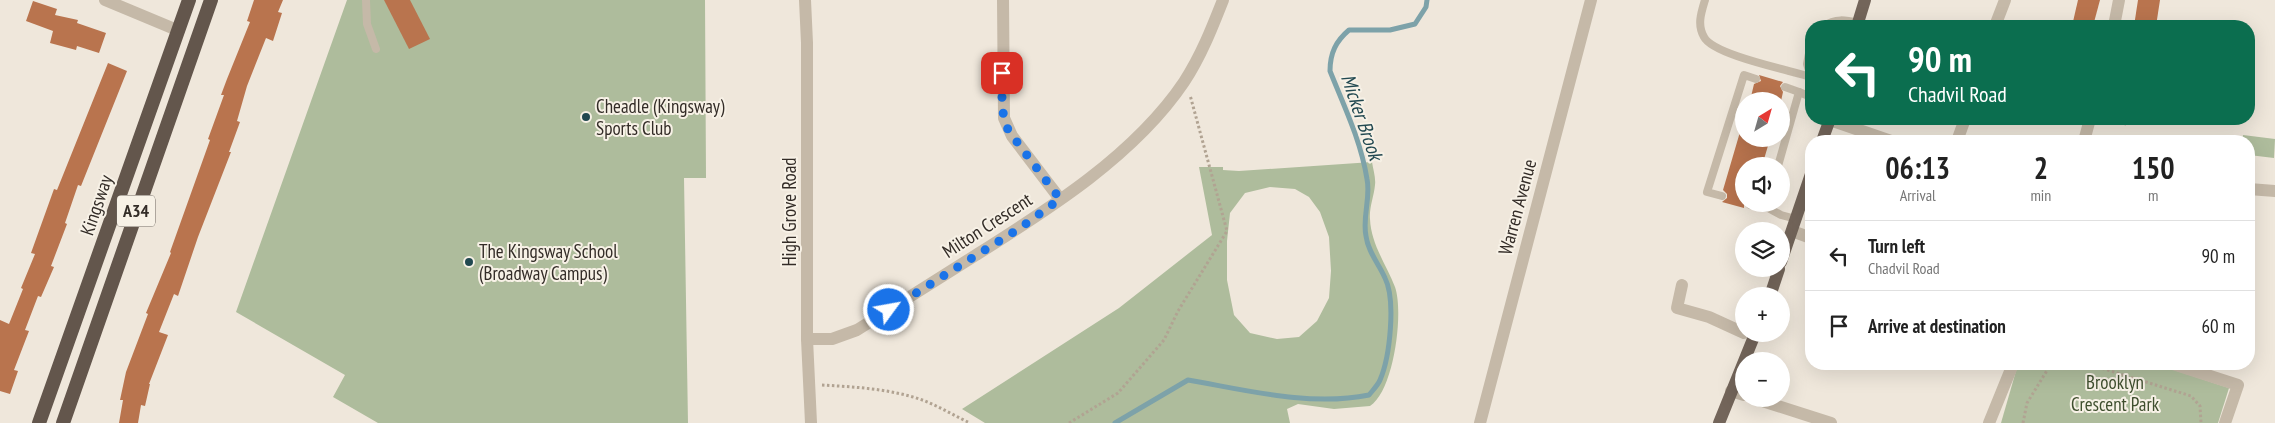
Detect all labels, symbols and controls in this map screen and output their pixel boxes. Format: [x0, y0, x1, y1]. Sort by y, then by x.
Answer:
text: 90 m [1908, 36, 1972, 82]
icon: left [1825, 40, 1890, 105]
pin [981, 52, 1023, 94]
icon: arrive [988, 59, 1016, 87]
water label: Micker Brook [1335, 70, 1390, 166]
text: Chadvil Road [1908, 80, 2007, 108]
north arrow [1735, 92, 1790, 148]
map controls [1735, 92, 1790, 407]
place label: Cheadle (Kingsway) Sports Club [596, 94, 725, 140]
marker: Cheadle (Kingsway) Sports Club [580, 111, 592, 123]
text: 06:13 [1885, 148, 1950, 187]
text: 2 [2034, 148, 2048, 187]
text: 150 [2132, 148, 2175, 187]
street label: Warren Avenue [1493, 156, 1541, 257]
street label: High Grove Road [777, 157, 801, 267]
button: sound [1735, 157, 1790, 212]
street label: Kingsway [74, 171, 118, 238]
text: Arrival [1900, 185, 1936, 205]
text: min [2030, 185, 2051, 205]
text: m [2148, 185, 2158, 205]
street label: Milton Crescent [938, 187, 1037, 263]
road number: A34 [117, 196, 155, 227]
button: layers [1735, 222, 1790, 277]
text: Turn left [1868, 234, 1925, 258]
place label: The Kingsway School (Broadway Campus) [479, 239, 618, 285]
icon: left [1825, 242, 1853, 270]
text: 90 m [2202, 244, 2235, 268]
marker: The Kingsway School (Broadway Campus) [463, 256, 475, 268]
text: Chadvil Road [1868, 258, 1940, 278]
position arrow [862, 283, 914, 335]
button: + [1735, 287, 1790, 342]
icon: arrive [1825, 312, 1853, 340]
text: Arrive at destination [1868, 314, 2006, 338]
text: 60 m [2202, 314, 2235, 338]
button: − [1735, 352, 1790, 407]
park label: Brooklyn Crescent Park [2071, 370, 2160, 416]

